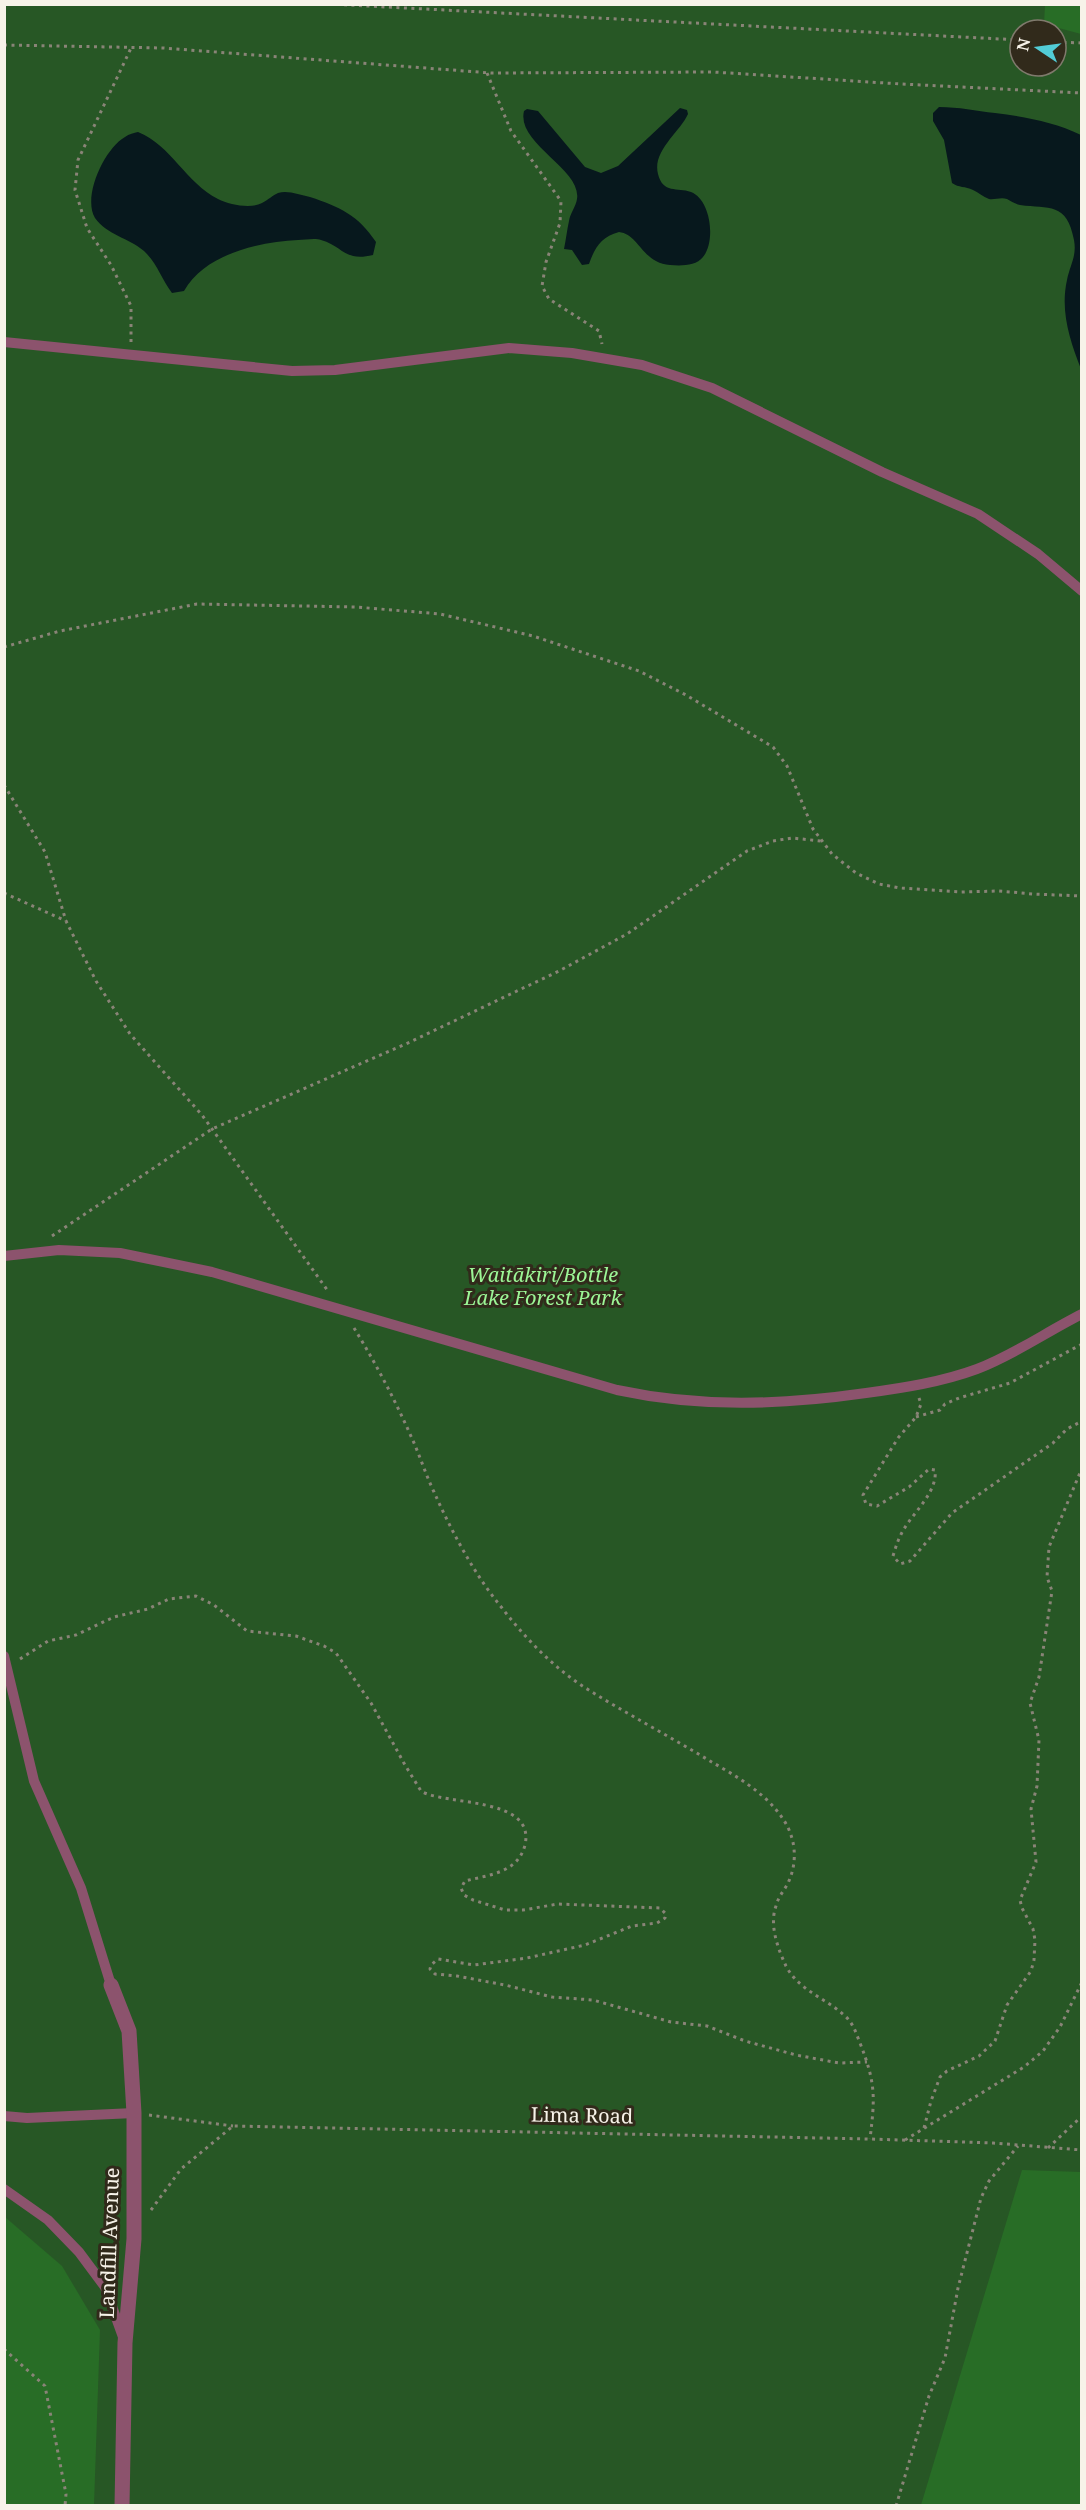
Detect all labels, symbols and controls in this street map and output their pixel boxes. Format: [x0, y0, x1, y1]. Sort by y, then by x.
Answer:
north arrow [1008, 18, 1068, 78]
text: N [1011, 36, 1036, 53]
park label: Waitākiri/Bottle Lake Forest Park [463, 1261, 623, 1311]
street label: Lima Road [531, 2101, 633, 2129]
street label: Landfill Avenue [93, 2167, 125, 2319]

